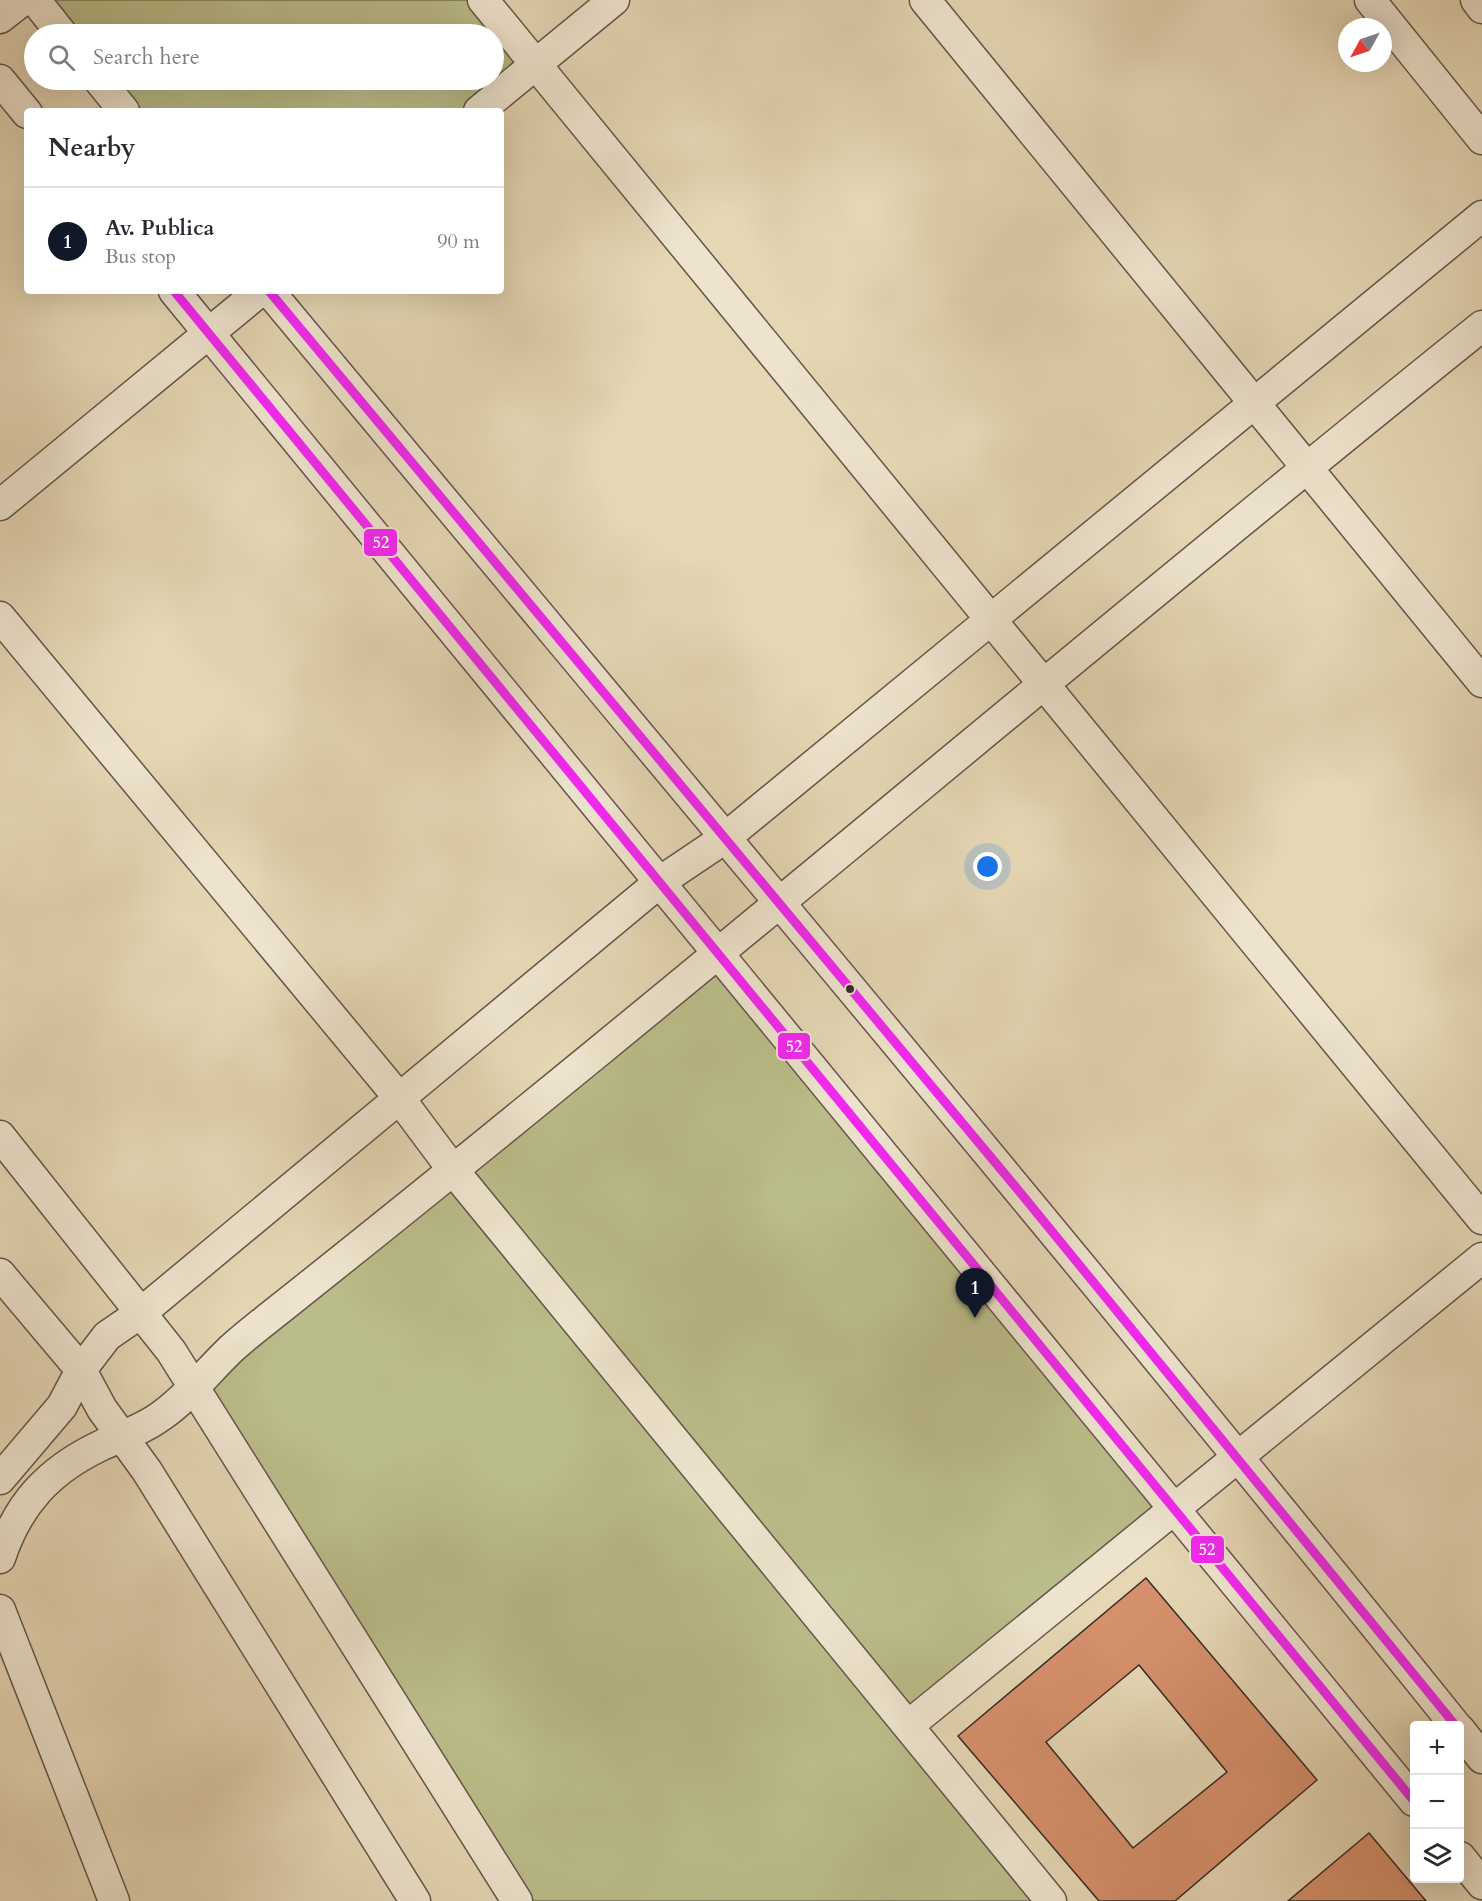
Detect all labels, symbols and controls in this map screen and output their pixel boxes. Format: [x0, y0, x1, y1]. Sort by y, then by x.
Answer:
north arrow [1338, 18, 1392, 72]
search box [24, 24, 504, 90]
icon: search [45, 41, 78, 74]
text: Search here [93, 42, 200, 72]
text: Nearby [48, 130, 136, 165]
text: Av. Publica [105, 213, 214, 243]
text: 1 [62, 228, 73, 255]
text: 90 m [437, 228, 480, 255]
text: Bus stop [105, 243, 176, 270]
line badge: 52 [363, 528, 398, 557]
text: 52 [373, 532, 389, 554]
your location [973, 852, 1002, 881]
unlabelled marker [844, 983, 856, 995]
line badge: 52 [777, 1032, 811, 1060]
text: 52 [786, 1036, 802, 1058]
pin: 1 [956, 1268, 994, 1318]
line badge: 52 [1190, 1535, 1225, 1564]
text: 52 [1199, 1539, 1215, 1561]
map controls [1410, 1721, 1464, 1883]
button: + [1410, 1721, 1464, 1775]
button: − [1410, 1775, 1464, 1829]
button: layers [1410, 1829, 1464, 1883]

